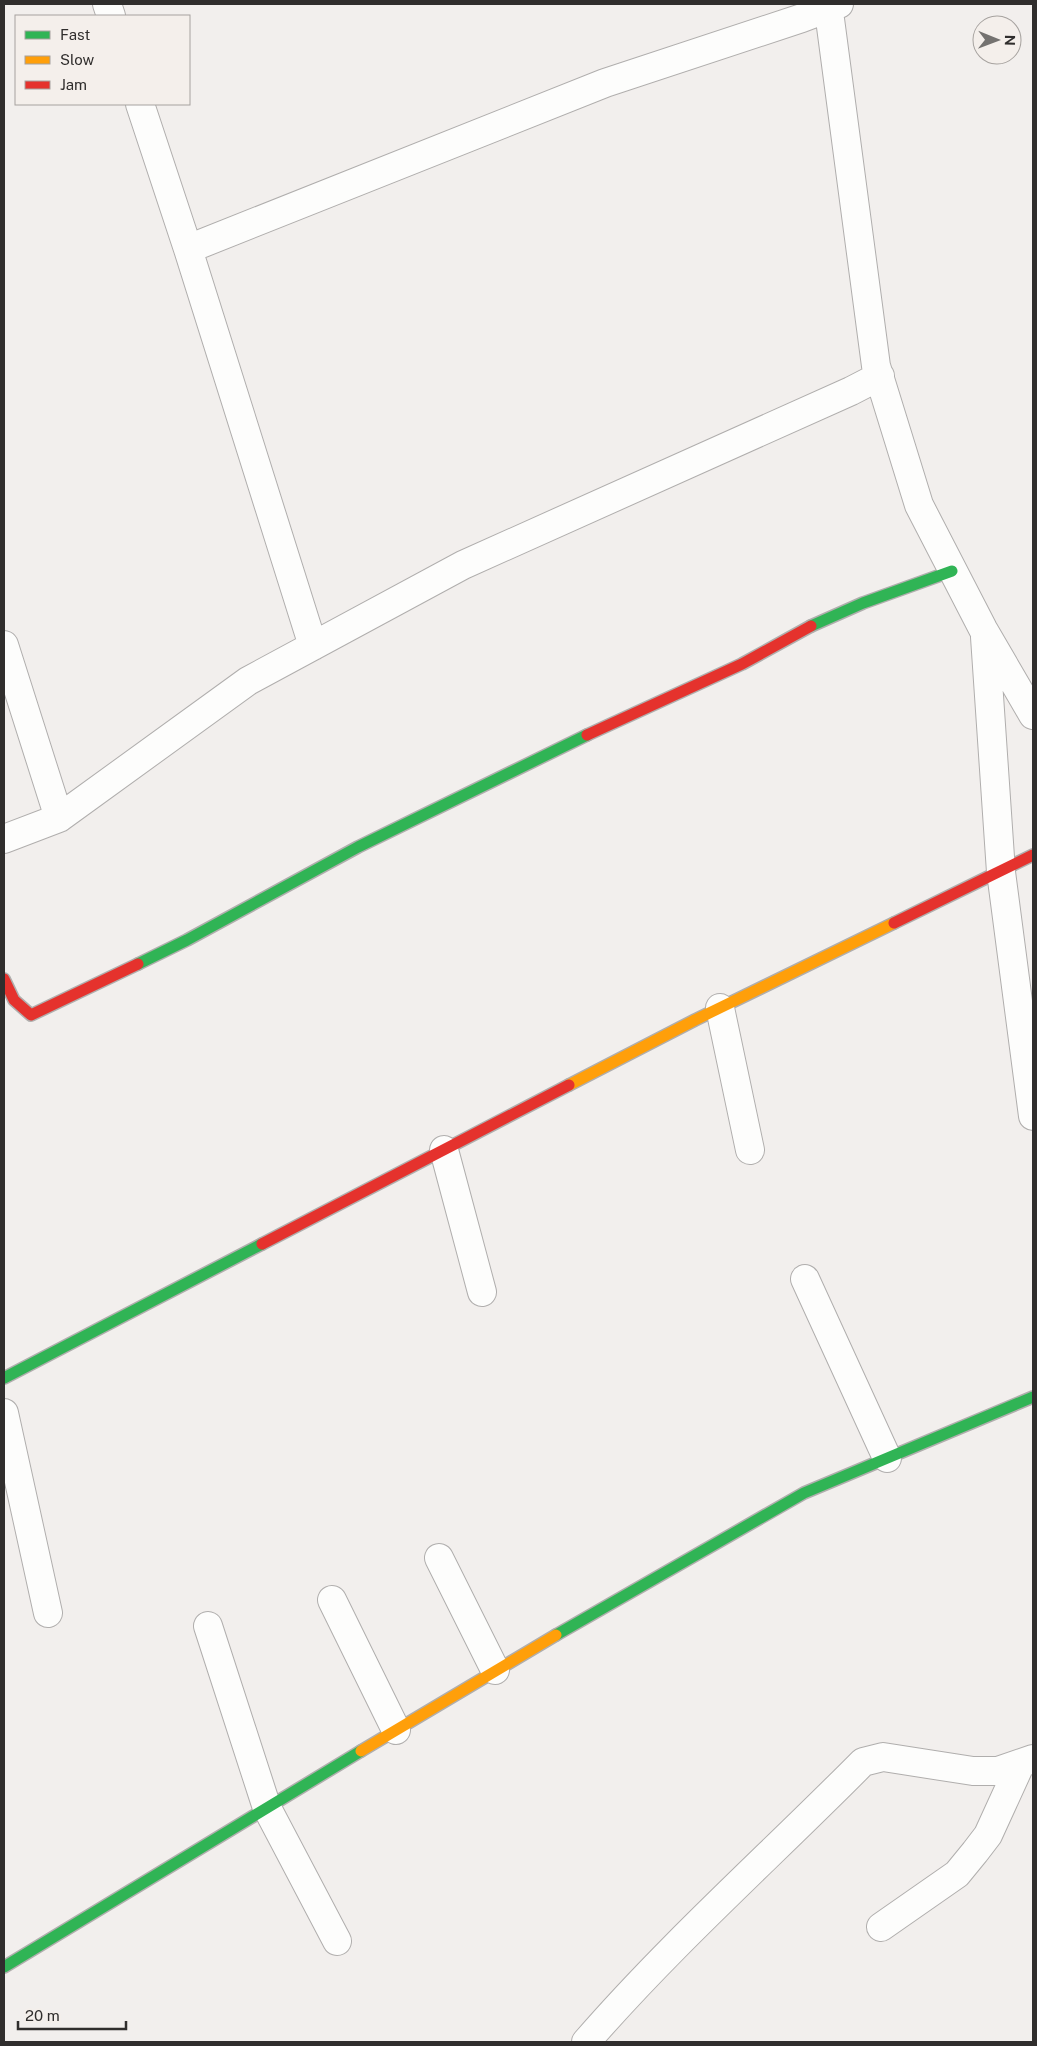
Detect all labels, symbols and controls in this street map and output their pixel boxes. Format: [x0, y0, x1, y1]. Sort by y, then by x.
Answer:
legend [15, 15, 190, 105]
north arrow [972, 15, 1022, 65]
text: Fast [60, 26, 90, 43]
text: N [1002, 35, 1018, 46]
text: Slow [60, 51, 95, 68]
text: Jam [60, 76, 87, 93]
scale bar [18, 1998, 125, 2030]
text: 20 m [25, 2007, 60, 2024]

